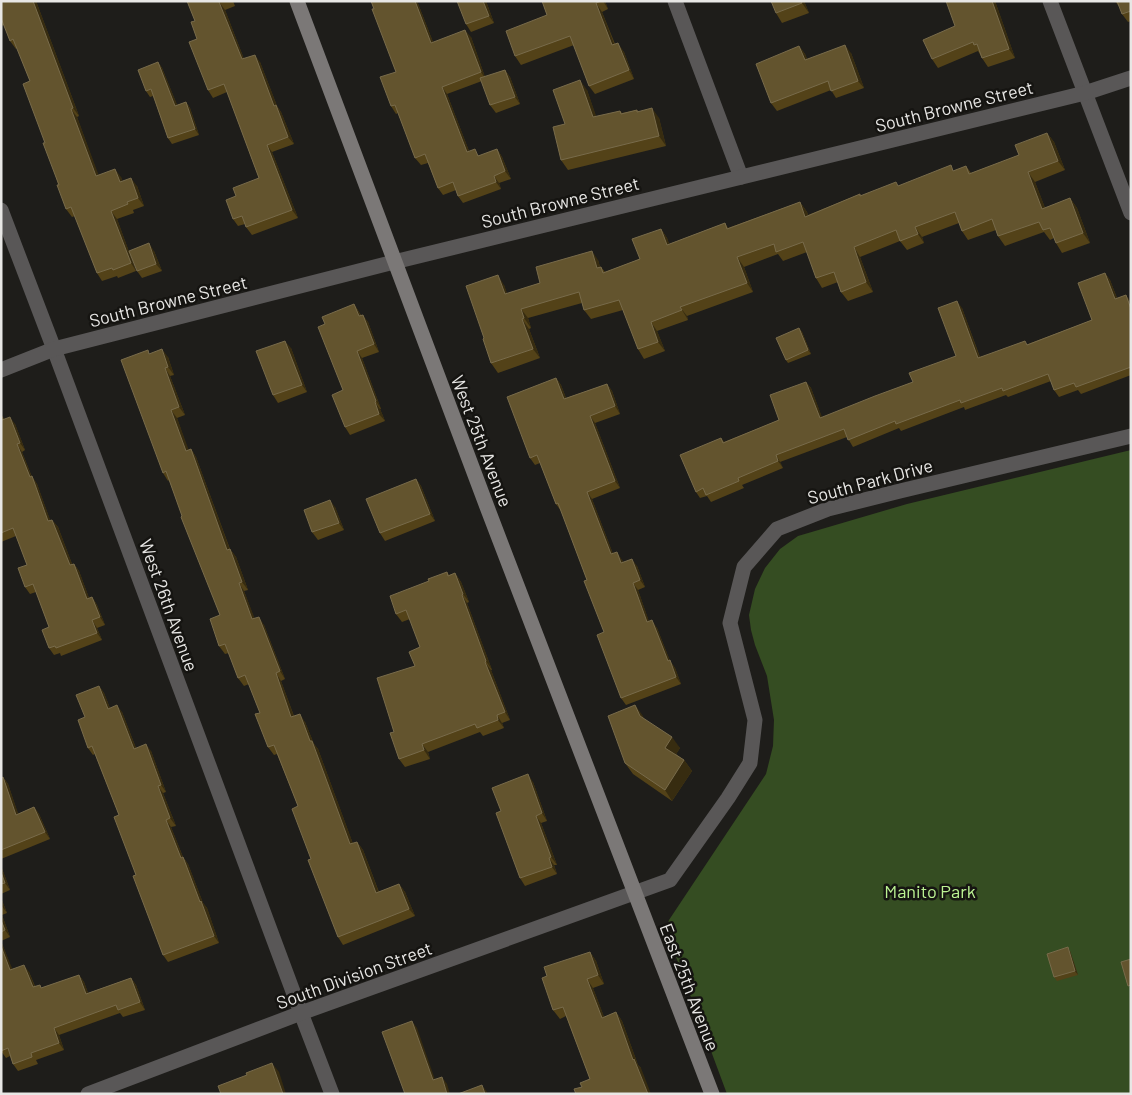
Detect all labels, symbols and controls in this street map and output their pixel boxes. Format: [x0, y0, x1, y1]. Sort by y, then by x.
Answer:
street label: South Browne Street [873, 76, 1035, 136]
street label: South Browne Street [479, 172, 641, 232]
street label: South Browne Street [87, 271, 249, 331]
street label: West 25th Avenue [447, 372, 517, 510]
street label: South Park Drive [805, 454, 935, 508]
street label: West 26th Avenue [135, 536, 203, 674]
park label: Manito Park [884, 880, 976, 902]
street label: East 25th Avenue [656, 920, 724, 1054]
street label: South Division Street [273, 937, 435, 1013]

